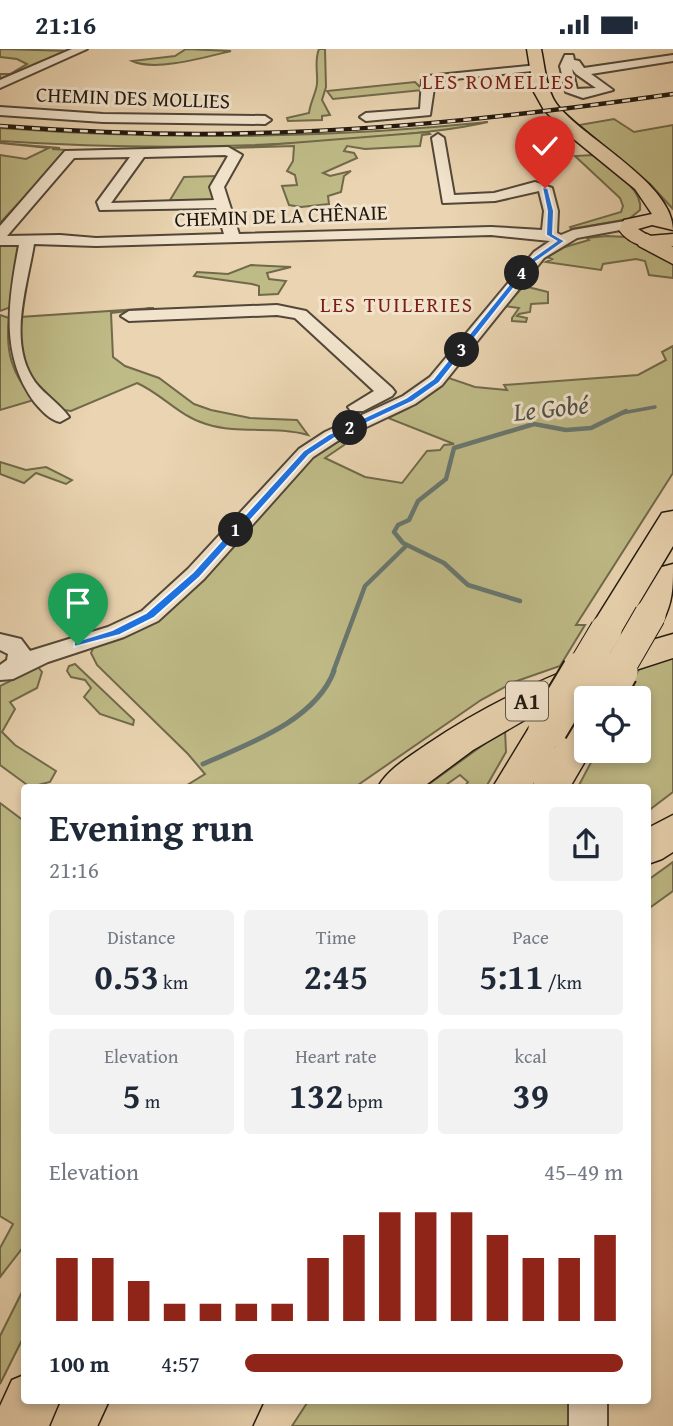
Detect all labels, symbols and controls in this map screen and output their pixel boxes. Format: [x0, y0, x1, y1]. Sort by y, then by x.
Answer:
text: 21:16 [35, 5, 96, 44]
district label: LES ROMELLES [422, 66, 576, 97]
street label: CHEMIN DES MOLLIES [36, 79, 231, 116]
pin [515, 116, 575, 188]
icon: check [526, 127, 564, 165]
street label: CHEMIN DE LA CHÊNAIE [174, 196, 388, 235]
pin: 4 [504, 255, 540, 291]
text: 4 [517, 258, 526, 286]
district label: LES TUILERIES [320, 289, 474, 320]
pin: 3 [444, 333, 480, 367]
text: 3 [457, 335, 466, 363]
water label: Le Gobé [510, 384, 592, 431]
pin: 2 [332, 411, 368, 445]
text: 2 [345, 413, 354, 441]
pin: 1 [218, 512, 254, 547]
text: 1 [231, 515, 240, 543]
pin [48, 573, 108, 645]
icon: arrive [59, 584, 97, 622]
road number: A1 [506, 681, 548, 721]
map controls [574, 686, 651, 763]
button: locate [574, 686, 651, 763]
text: Evening run [49, 799, 253, 855]
button: share [549, 807, 623, 881]
text: 21:16 [49, 853, 99, 886]
text: Distance [107, 923, 175, 951]
text: Time [316, 923, 356, 951]
text: Pace [512, 923, 549, 951]
text: 0.53 [95, 951, 159, 1002]
text: 2:45 [304, 951, 368, 1002]
text: 5:11 [479, 951, 544, 1002]
text: km [159, 968, 188, 996]
text: /km [544, 968, 582, 996]
text: Elevation [104, 1042, 179, 1070]
text: Heart rate [295, 1042, 377, 1070]
text: kcal [514, 1042, 547, 1070]
text: 5 [122, 1070, 141, 1121]
text: 132 [289, 1070, 343, 1121]
text: 39 [513, 1070, 549, 1121]
text: m [141, 1087, 160, 1115]
text: bpm [343, 1087, 383, 1115]
text: Elevation [49, 1155, 139, 1188]
text: 45–49 m [544, 1155, 623, 1188]
text: 100 m [49, 1347, 110, 1380]
text: 4:57 [161, 1347, 200, 1380]

